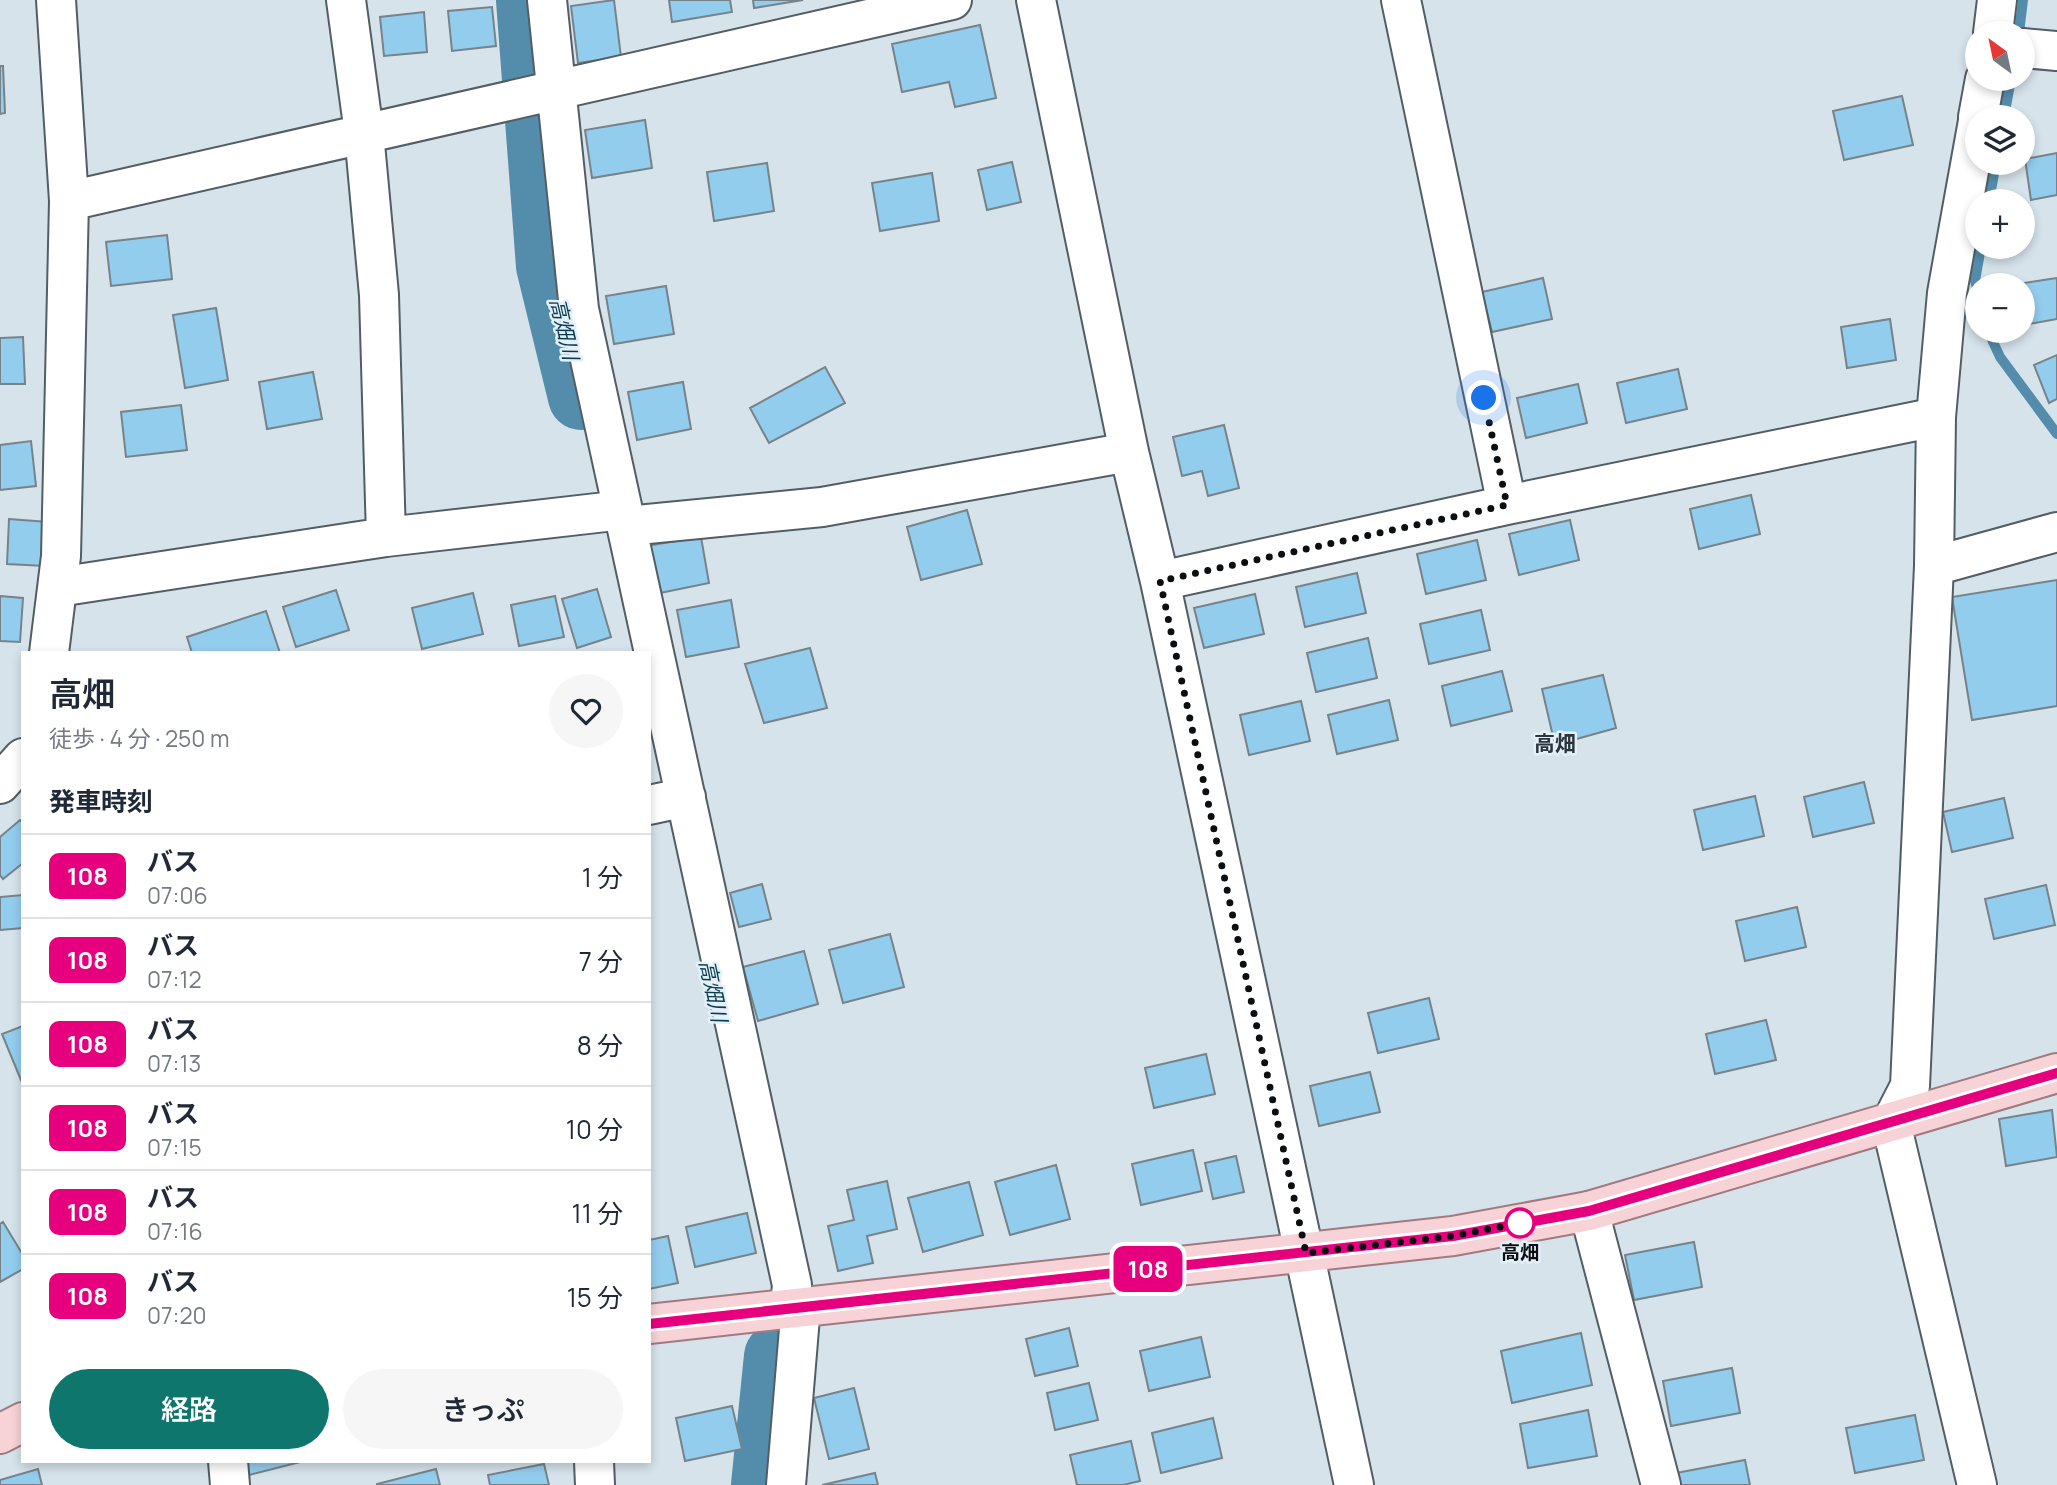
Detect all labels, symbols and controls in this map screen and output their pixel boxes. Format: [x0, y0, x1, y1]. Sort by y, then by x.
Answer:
north arrow [1965, 21, 2035, 91]
map controls [1965, 21, 2035, 343]
button: layers [1965, 105, 2035, 175]
button: + [1965, 189, 2035, 259]
button: − [1965, 273, 2035, 343]
water label: 高畑川 [544, 295, 586, 365]
your location [1466, 380, 1501, 415]
text: 高畑 [49, 671, 115, 716]
button: heart [549, 674, 623, 748]
text: 徒歩 · 4 分 · 250 m [49, 722, 230, 754]
district label: 高畑 [1534, 729, 1576, 757]
text: 発車時刻 [49, 783, 153, 819]
text: バス [147, 843, 199, 879]
text: 108 [67, 859, 108, 892]
text: 1 分 [582, 859, 623, 895]
text: 07:06 [147, 879, 208, 911]
text: バス [147, 927, 199, 963]
text: 108 [67, 943, 108, 976]
text: 7 分 [579, 943, 623, 979]
water label: 高畑川 [694, 957, 735, 1026]
text: 07:12 [147, 963, 202, 995]
text: バス [147, 1011, 199, 1047]
text: 108 [67, 1027, 108, 1060]
text: 8 分 [577, 1027, 623, 1063]
text: 07:13 [147, 1047, 201, 1079]
text: バス [147, 1095, 199, 1131]
text: 108 [67, 1111, 108, 1144]
text: 10 分 [566, 1111, 623, 1147]
text: 07:15 [147, 1131, 202, 1163]
text: バス [147, 1179, 199, 1215]
text: 108 [67, 1195, 108, 1228]
text: 11 分 [572, 1195, 623, 1231]
marker: 高畑 [1505, 1208, 1535, 1238]
text: 07:16 [147, 1215, 203, 1247]
place label: 高畑 [1501, 1239, 1539, 1265]
line badge: 108 [1108, 1246, 1188, 1292]
text: 108 [1127, 1252, 1169, 1285]
text: バス [147, 1263, 199, 1299]
text: 108 [67, 1279, 108, 1312]
text: 15 分 [567, 1279, 623, 1315]
text: 07:20 [147, 1299, 207, 1331]
button: 経路 [49, 1369, 329, 1449]
button: きっぷ [343, 1369, 623, 1449]

